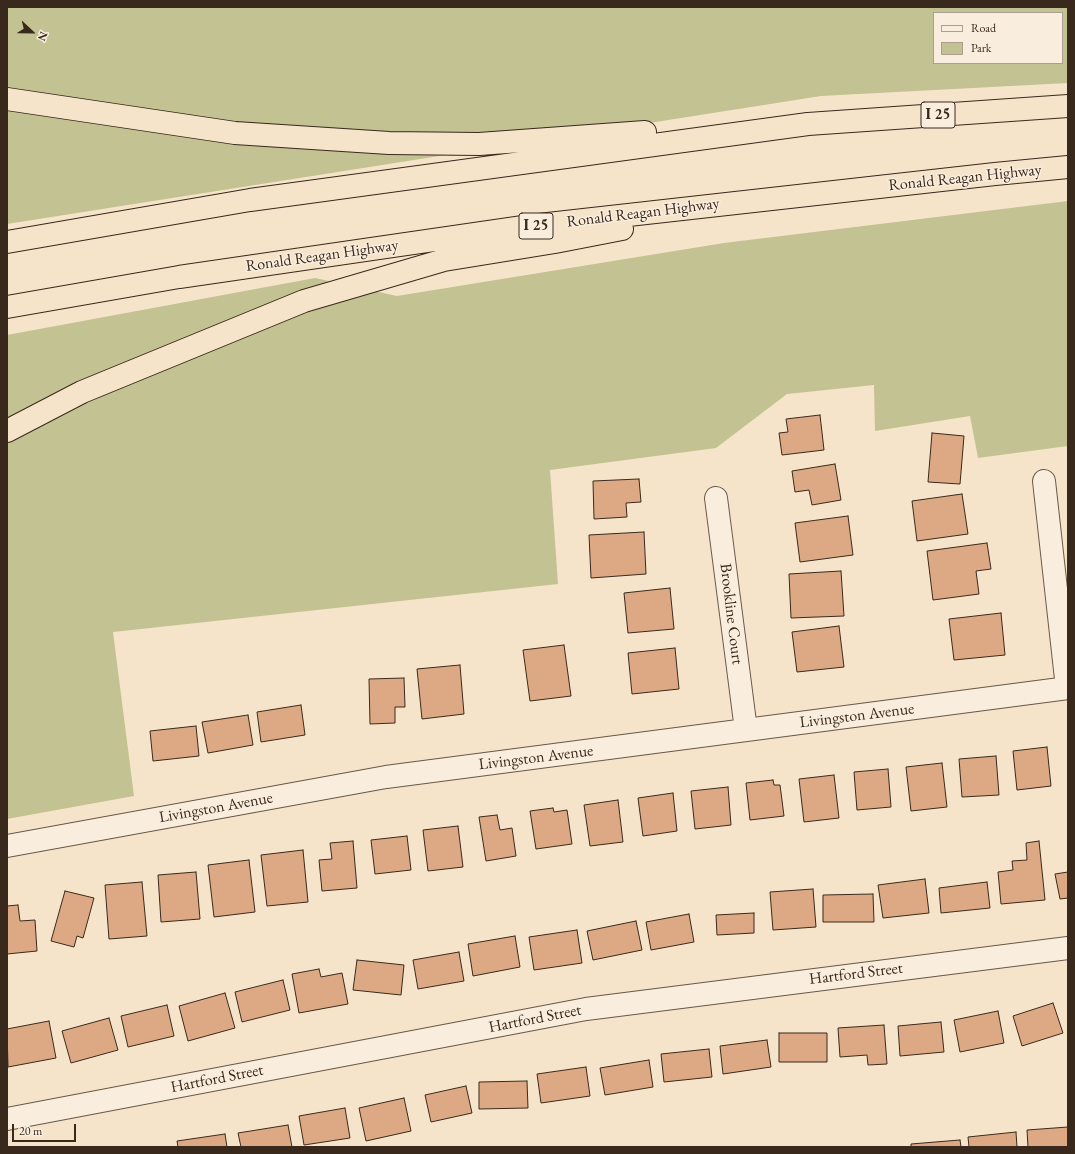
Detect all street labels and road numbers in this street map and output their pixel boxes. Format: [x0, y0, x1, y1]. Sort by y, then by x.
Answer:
road number: I 25 [921, 102, 955, 128]
street label: Ronald Reagan Highway [887, 160, 1043, 196]
street label: Ronald Reagan Highway [565, 194, 721, 232]
road number: I 25 [519, 213, 553, 239]
street label: Ronald Reagan Highway [244, 236, 400, 276]
street label: Brookline Court [715, 562, 747, 666]
street label: Livingston Avenue [799, 699, 915, 733]
street label: Livingston Avenue [478, 741, 594, 775]
street label: Livingston Avenue [158, 789, 274, 827]
street label: Hartford Street [808, 959, 904, 989]
street label: Hartford Street [487, 1001, 583, 1037]
street label: Hartford Street [169, 1061, 265, 1097]

